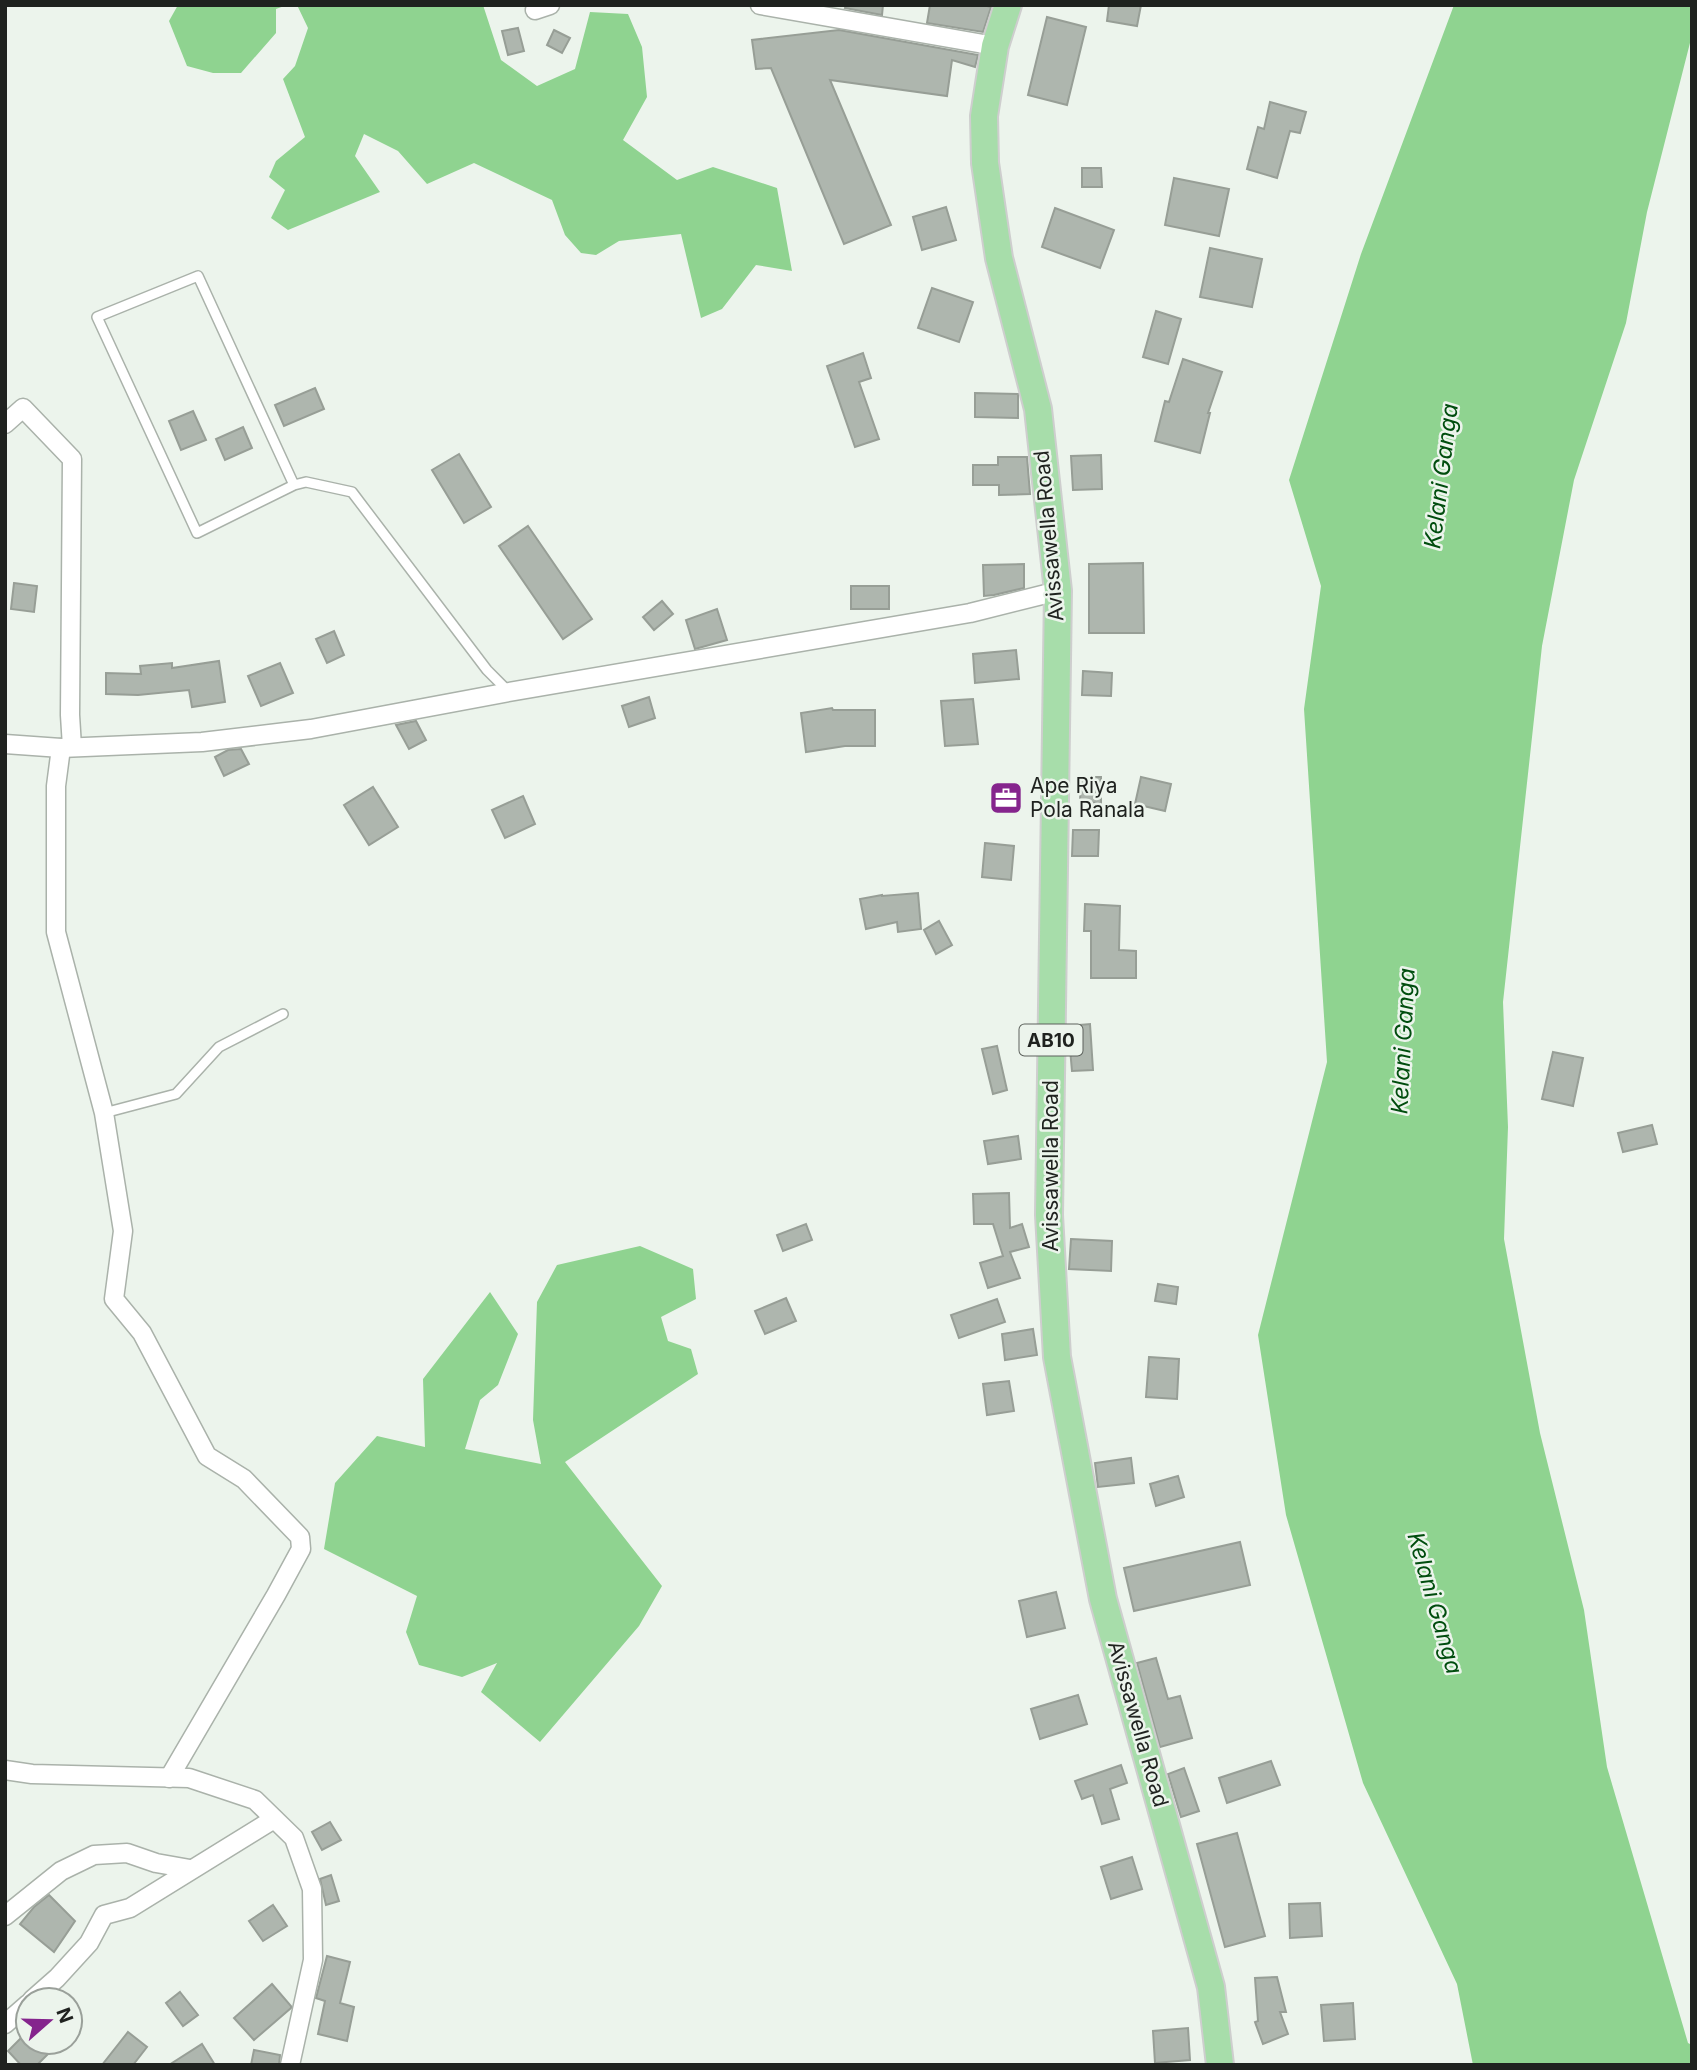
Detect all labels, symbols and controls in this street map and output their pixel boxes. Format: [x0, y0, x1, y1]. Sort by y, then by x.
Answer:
water label: Kelani Ganga [1418, 402, 1464, 550]
street label: Avissawella Road [1029, 450, 1068, 623]
place label: Ape Riya Pola Ranala [1030, 773, 1145, 822]
office icon: Ape Riya Pola Ranala [987, 779, 1025, 817]
water label: Kelani Ganga [1385, 967, 1421, 1115]
road number: AB10 [1020, 1024, 1082, 1056]
street label: Avissawella Road [1038, 1080, 1063, 1252]
water label: Kelani Ganga [1401, 1529, 1469, 1677]
street label: Avissawella Road [1103, 1638, 1174, 1810]
north arrow [14, 1986, 84, 2056]
text: N [51, 2005, 78, 2026]

